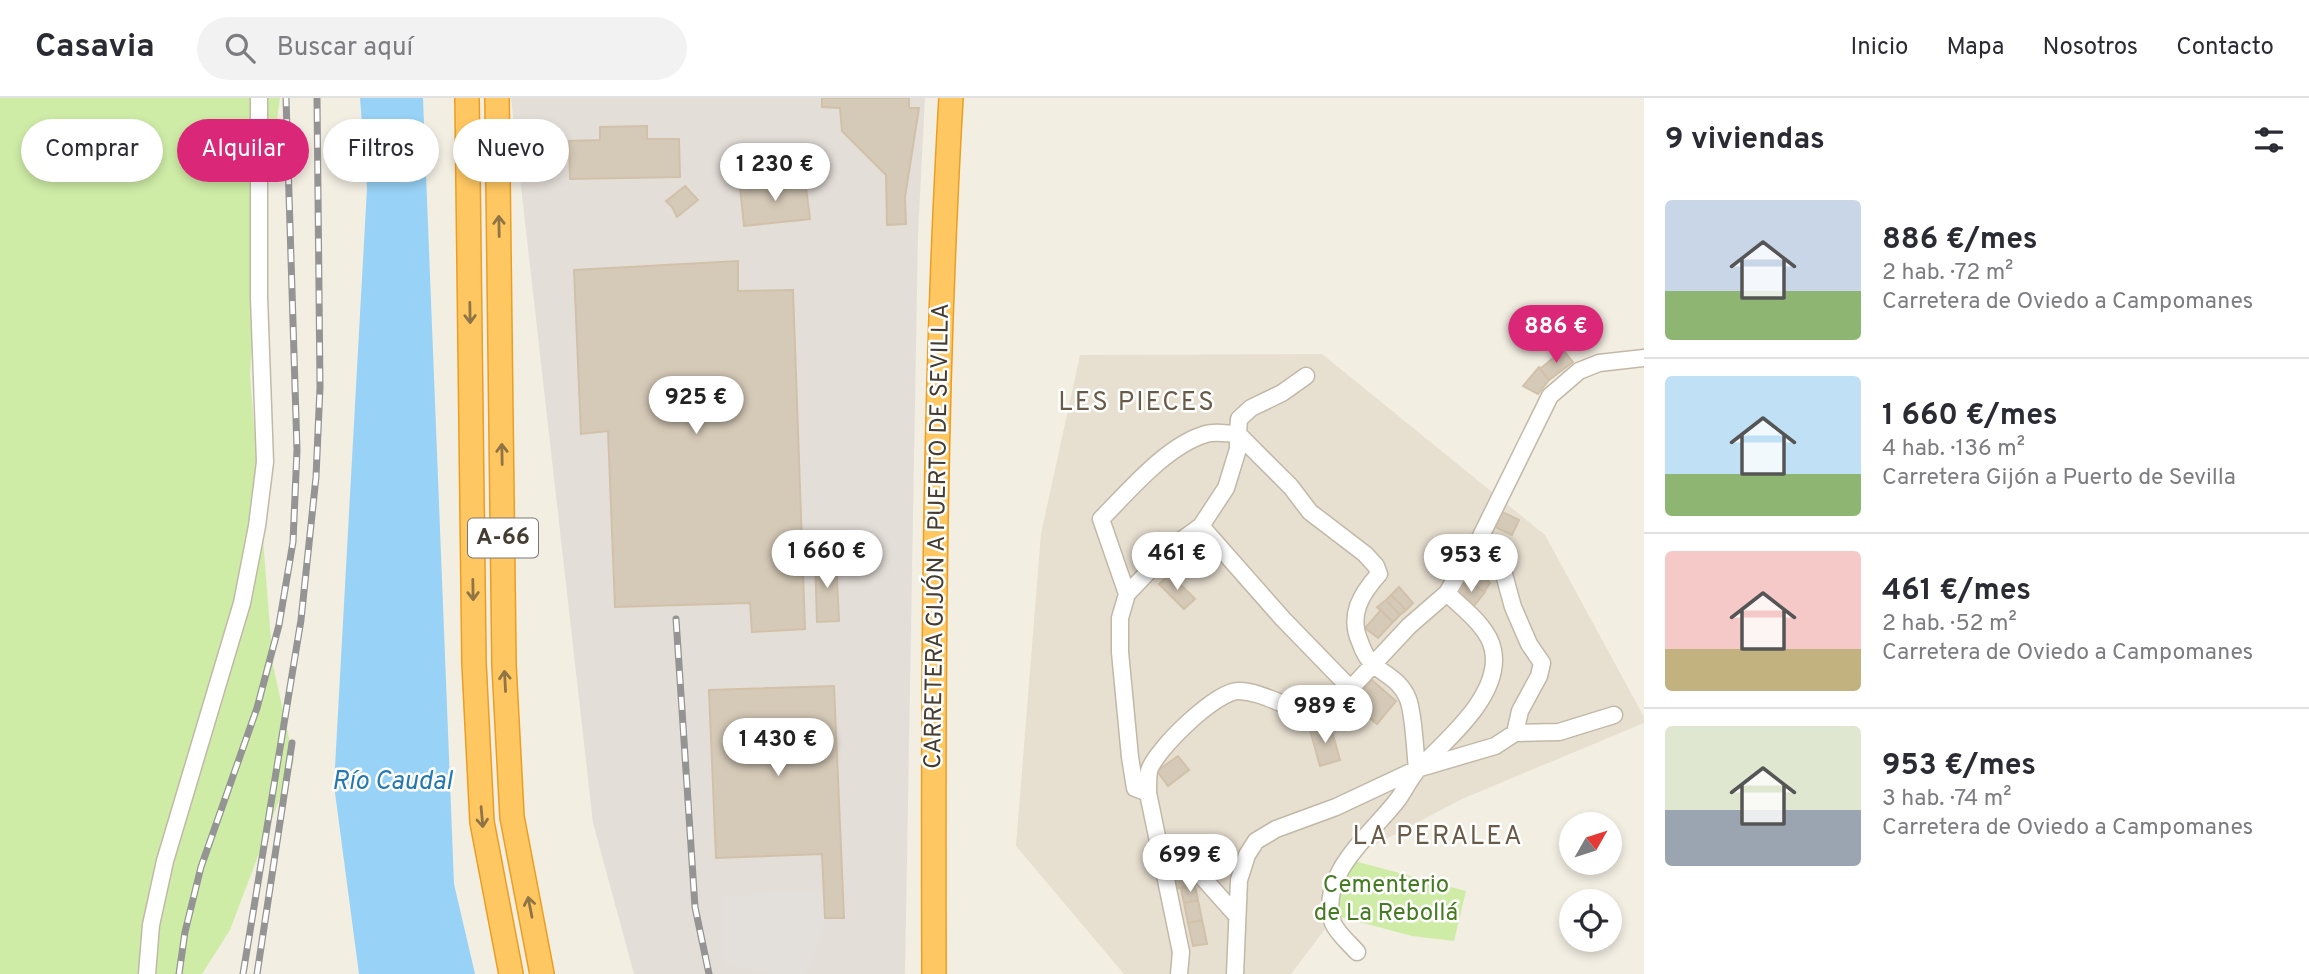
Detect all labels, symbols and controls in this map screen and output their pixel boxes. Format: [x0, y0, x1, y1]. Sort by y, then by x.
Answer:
search box [197, 17, 687, 80]
text: Casavia [35, 27, 155, 69]
icon: search [221, 29, 259, 67]
text: Buscar aquí [277, 32, 413, 65]
text: Inicio [1851, 33, 1908, 63]
text: Mapa [1946, 33, 2005, 63]
text: Nosotros [2043, 33, 2138, 63]
text: Contacto [2176, 33, 2274, 63]
chip: Comprar [21, 119, 163, 182]
chip: Alquilar [177, 119, 309, 182]
chip: Filtros [323, 119, 439, 182]
chip: Nuevo [453, 119, 569, 182]
icon: filters [2250, 121, 2288, 159]
text: 9 viviendas [1665, 122, 1825, 159]
pin: 1 230 € [710, 144, 840, 203]
text: 1 230 € [736, 151, 814, 180]
one-way arrow [492, 215, 505, 238]
text: 886 €/mes [1882, 222, 2038, 259]
icon: home [1721, 228, 1805, 312]
text: 2 hab. · 72 m² [1882, 259, 2013, 288]
text: Carretera de Oviedo a Campomanes [1882, 288, 2253, 317]
one-way arrow [463, 301, 477, 324]
street label: CARRETERA GIJÓN A PUERTO DE SEVILLA [917, 303, 957, 769]
pin: 886 € [1507, 306, 1605, 365]
text: 886 € [1524, 313, 1588, 342]
pin: 925 € [647, 376, 745, 436]
text: 925 € [665, 384, 727, 413]
district label: LES PIECES [1058, 387, 1216, 420]
text: 1 660 €/mes [1882, 398, 2057, 435]
icon: home [1721, 404, 1805, 488]
text: 4 hab. · 136 m² [1882, 435, 2025, 464]
one-way arrow [495, 443, 508, 466]
text: Carretera Gijón a Puerto de Sevilla [1882, 464, 2236, 493]
road number: A-66 [468, 518, 538, 558]
pin: 1 660 € [762, 531, 892, 590]
pin: 461 € [1128, 532, 1226, 592]
pin: 953 € [1422, 534, 1520, 594]
text: 1 660 € [788, 538, 866, 567]
text: 461 € [1148, 540, 1206, 569]
text: 953 € [1440, 542, 1502, 571]
text: 461 €/mes [1882, 573, 2031, 610]
one-way arrow [467, 578, 480, 601]
icon: home [1721, 579, 1805, 663]
text: 2 hab. · 52 m² [1882, 610, 2017, 639]
text: Carretera de Oviedo a Campomanes [1882, 639, 2253, 668]
one-way arrow [499, 670, 512, 693]
pin: 989 € [1276, 686, 1374, 745]
text: 989 € [1293, 693, 1357, 722]
pin: 1 430 € [713, 718, 843, 778]
text: 1 430 € [739, 726, 817, 755]
text: 953 €/mes [1882, 748, 2036, 785]
icon: home [1721, 754, 1805, 838]
water label: Río Caudal [332, 766, 454, 799]
text: 3 hab. · 74 m² [1882, 785, 2011, 814]
one-way arrow [476, 805, 489, 828]
north arrow [1559, 812, 1622, 875]
map controls [1559, 812, 1622, 952]
text: Carretera de Oviedo a Campomanes [1882, 814, 2253, 843]
district label: LA PERALEA [1352, 821, 1524, 854]
pin: 699 € [1141, 834, 1239, 894]
text: 699 € [1159, 842, 1221, 871]
park label: Cementerio de La Rebollá [1314, 871, 1458, 929]
button: locate [1559, 889, 1622, 952]
one-way arrow [522, 896, 536, 919]

